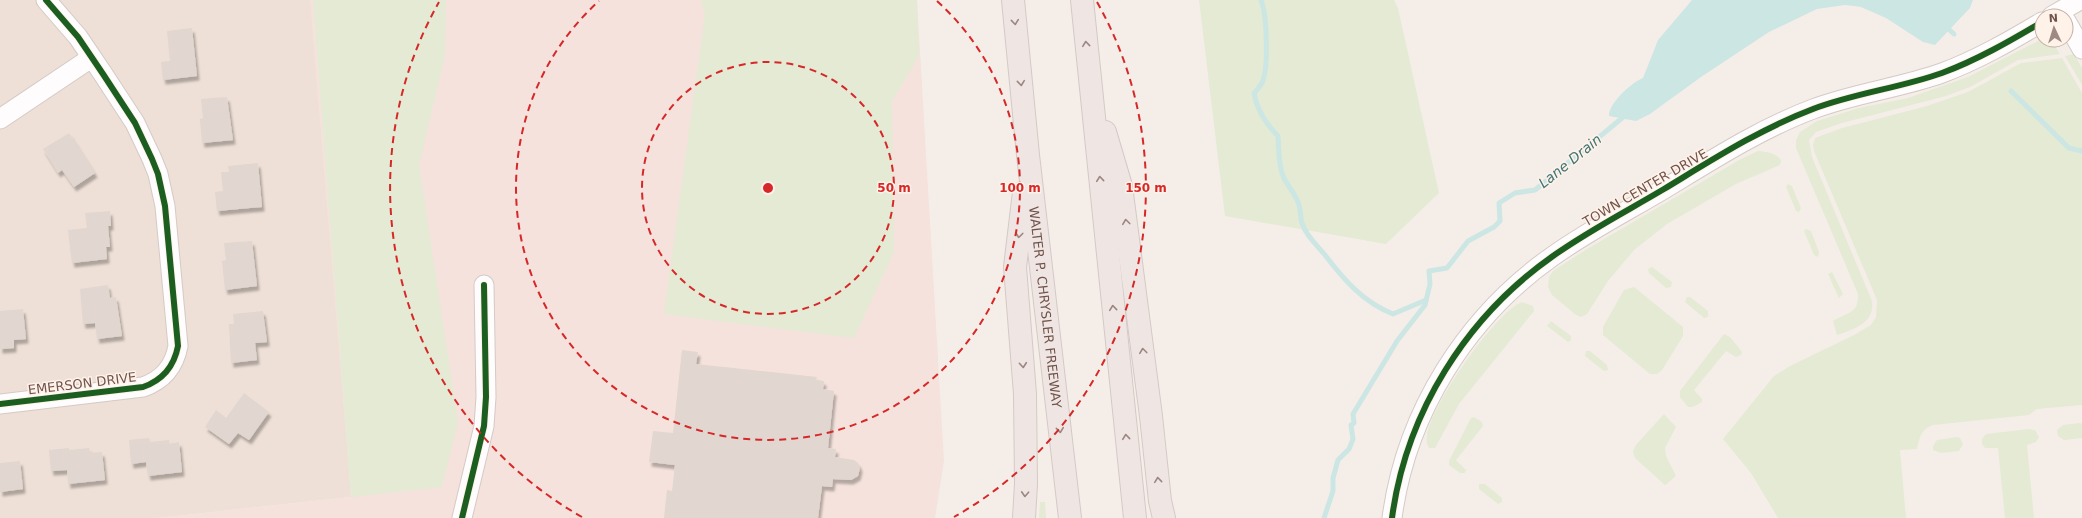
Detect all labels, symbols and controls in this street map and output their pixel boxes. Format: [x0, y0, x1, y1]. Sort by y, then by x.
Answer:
north arrow [2034, 8, 2074, 48]
text: N [2048, 12, 2058, 25]
one-way arrow [1011, 19, 1020, 25]
one-way arrow [1082, 41, 1091, 47]
one-way arrow [1017, 80, 1026, 86]
water label: Lane Drain [1535, 131, 1605, 191]
street label: TOWN CENTER DRIVE [1579, 146, 1710, 230]
one-way arrow [1096, 176, 1105, 182]
centre of rings [761, 181, 775, 195]
text: 50 m [877, 181, 911, 195]
text: 100 m [999, 181, 1041, 195]
text: 150 m [1125, 181, 1167, 195]
street label: WALTER P. CHRYSLER FREEWAY [1026, 206, 1064, 409]
one-way arrow [1122, 219, 1131, 225]
one-way arrow [1015, 232, 1024, 238]
one-way arrow [1109, 305, 1118, 311]
one-way arrow [1139, 348, 1148, 354]
one-way arrow [1018, 362, 1027, 368]
street label: EMERSON DRIVE [27, 369, 137, 398]
one-way arrow [1055, 427, 1064, 433]
one-way arrow [1122, 434, 1131, 440]
one-way arrow [1153, 477, 1162, 483]
one-way arrow [1021, 491, 1030, 497]

